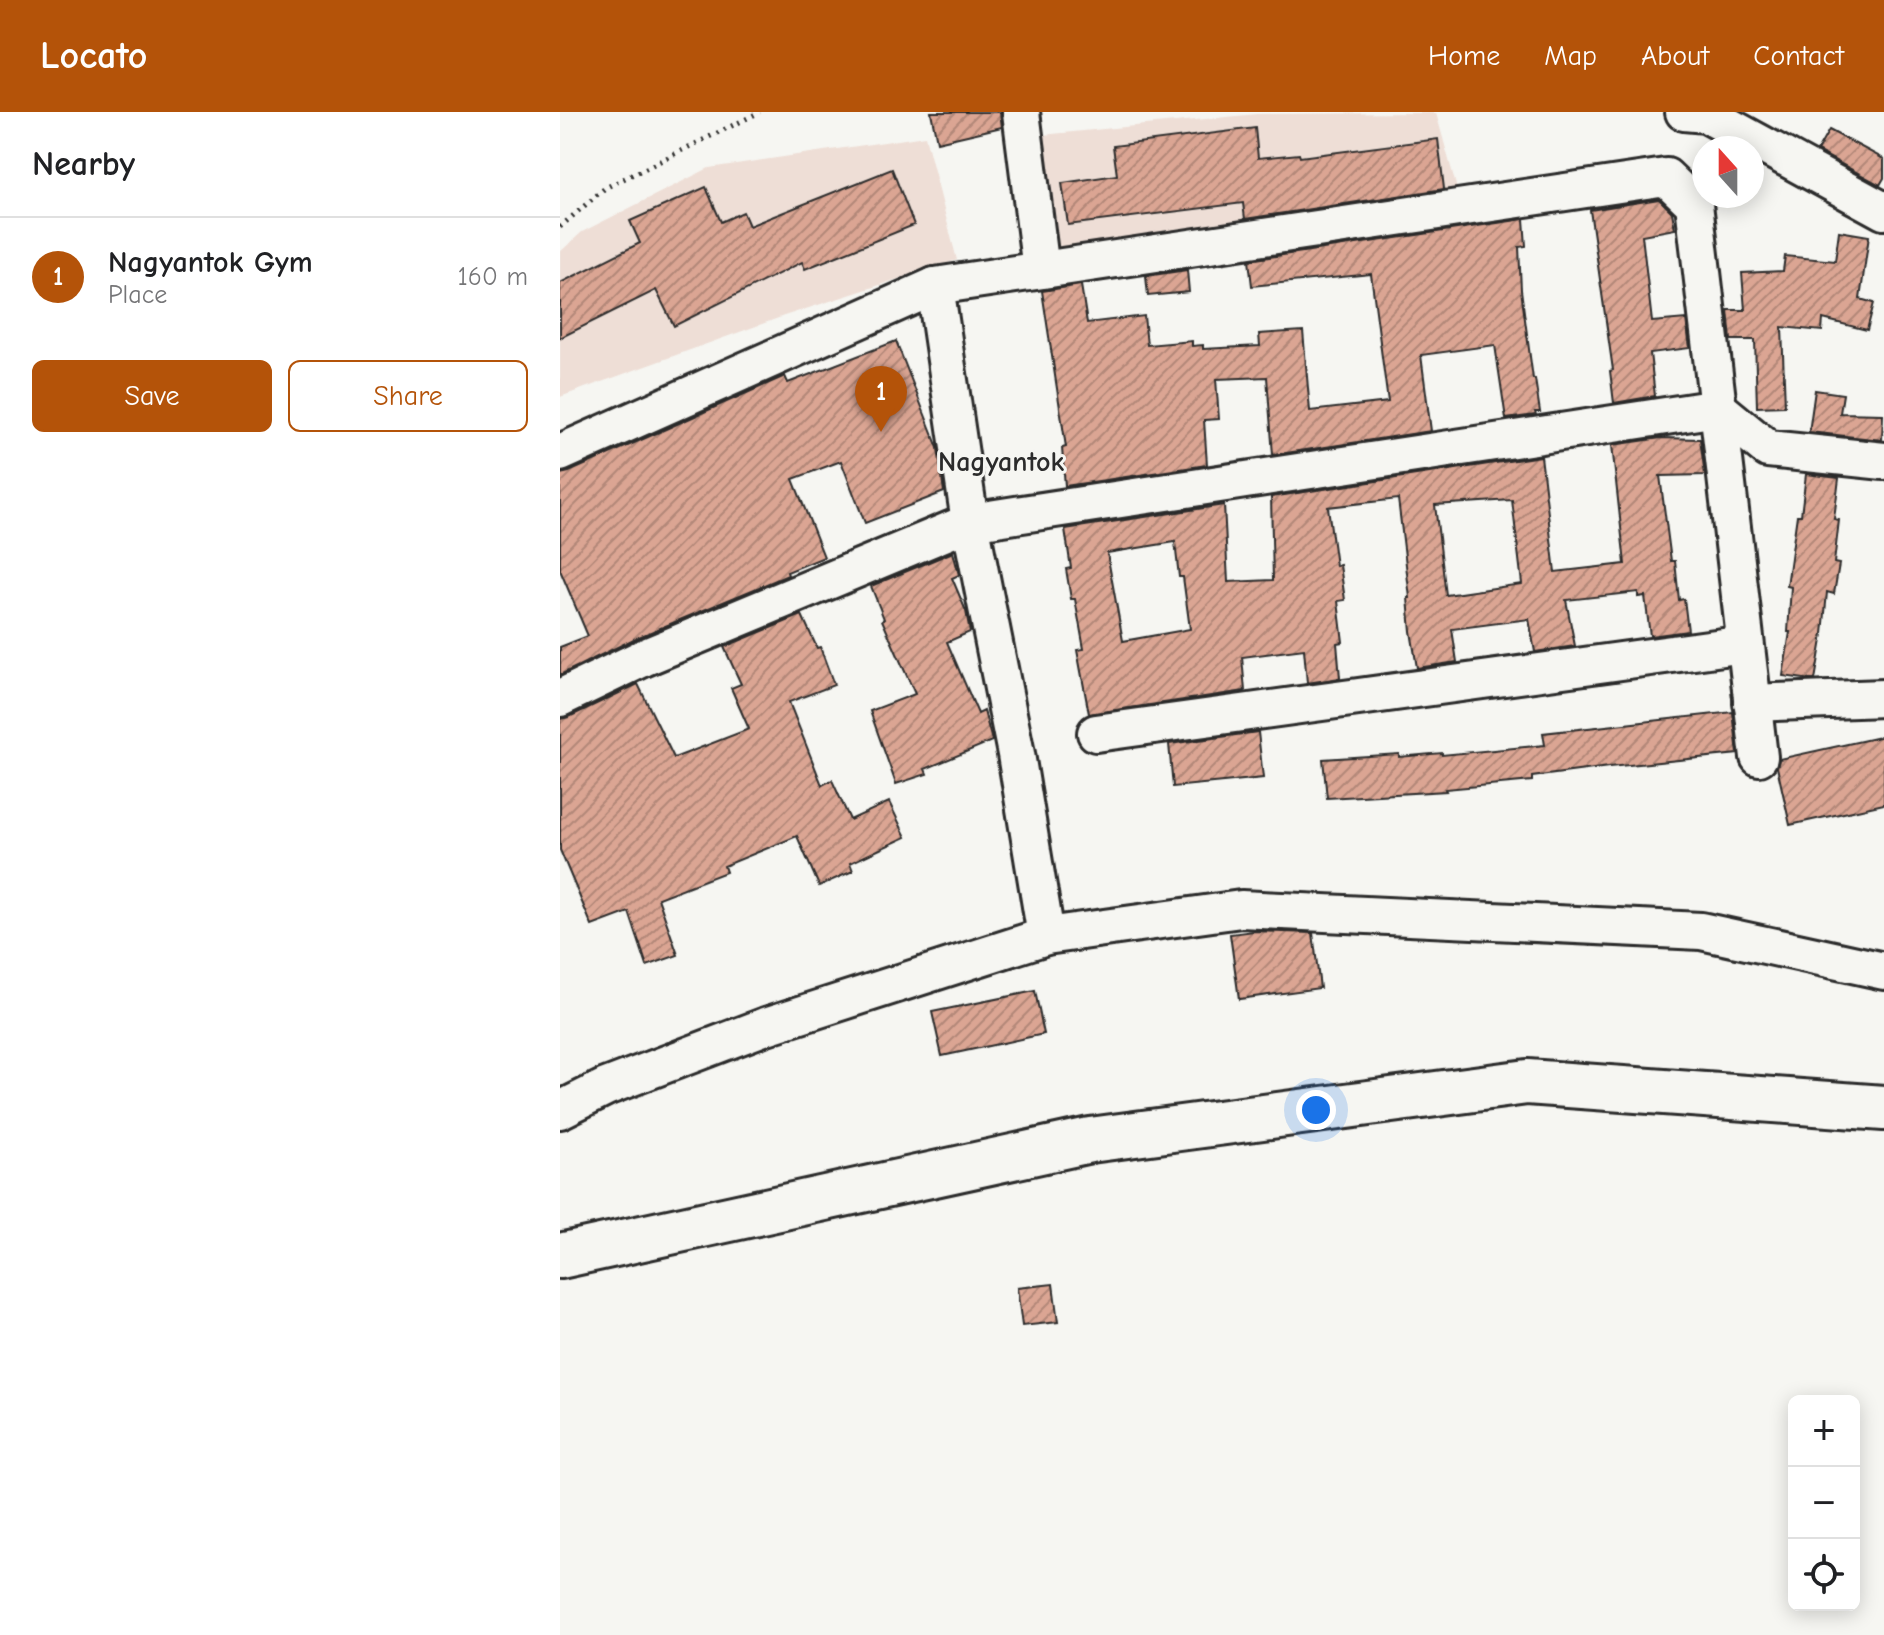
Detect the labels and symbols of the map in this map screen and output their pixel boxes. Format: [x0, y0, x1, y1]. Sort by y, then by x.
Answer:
north arrow [1692, 136, 1764, 208]
pin: 1 [855, 366, 907, 432]
district label: Nagyantok [938, 446, 1064, 478]
your location [1296, 1090, 1336, 1130]

